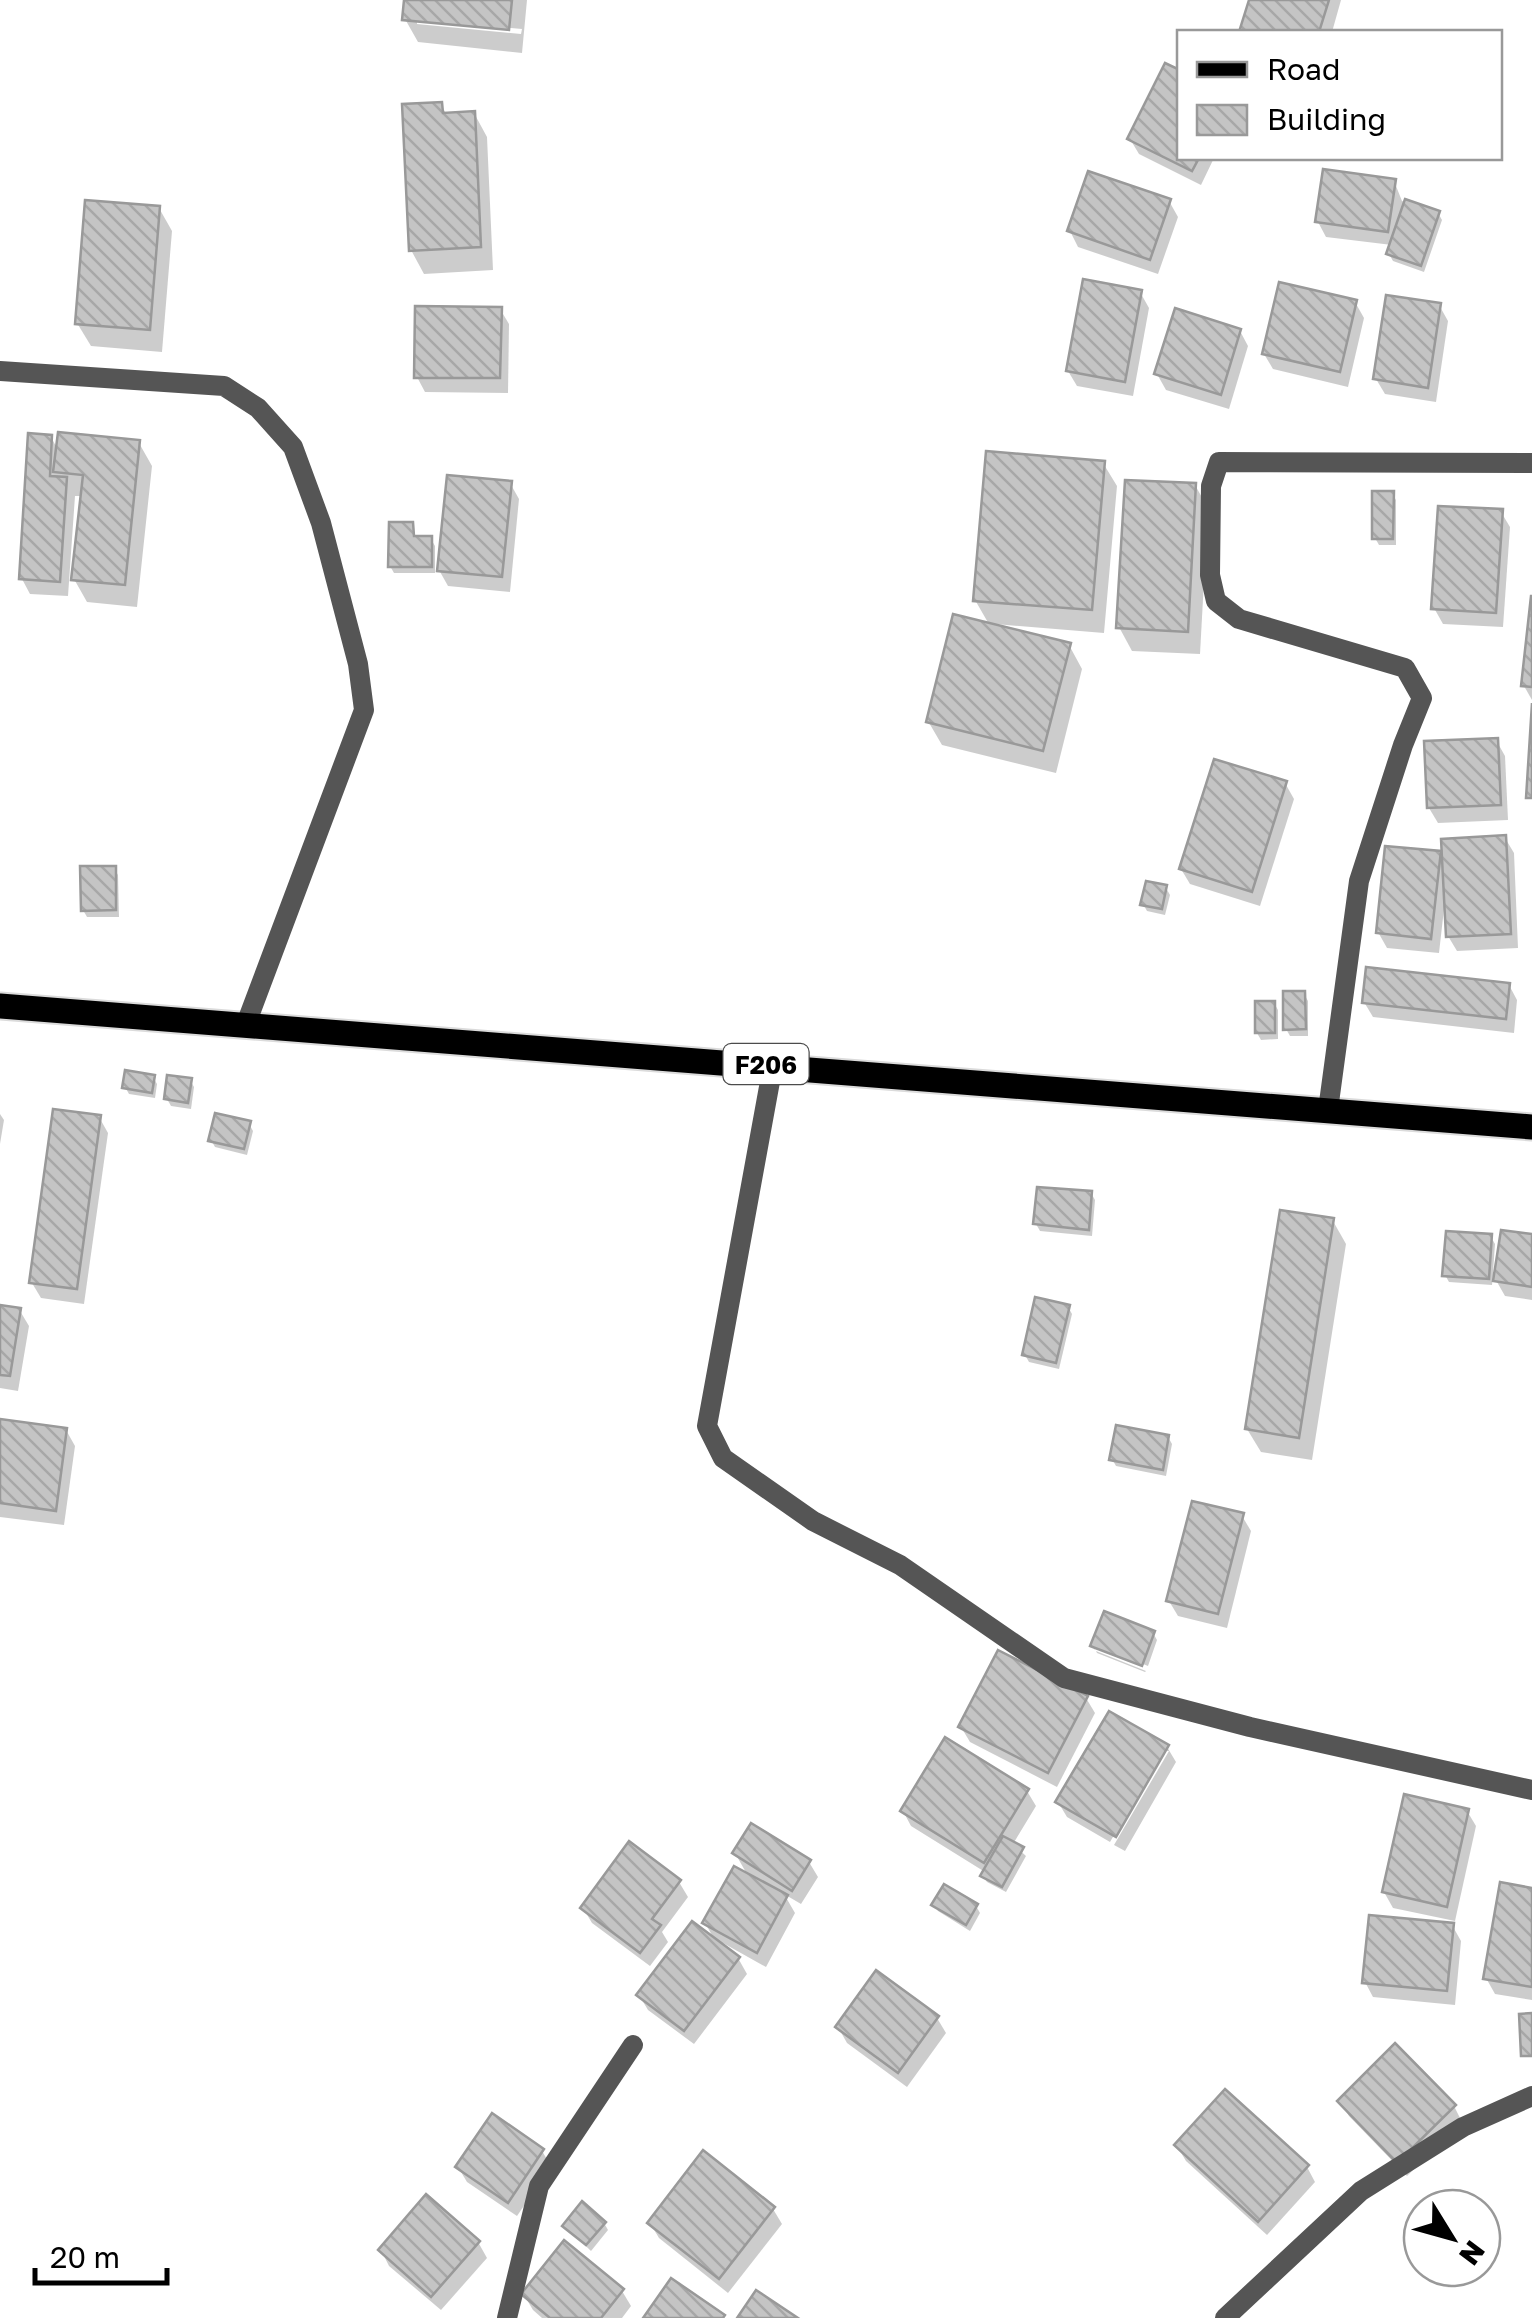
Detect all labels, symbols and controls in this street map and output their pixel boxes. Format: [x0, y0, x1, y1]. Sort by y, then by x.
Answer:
legend [1177, 30, 1502, 160]
text: Road [1267, 51, 1341, 87]
text: Building [1267, 101, 1386, 137]
road number: F206 [724, 1044, 808, 1084]
north arrow [1402, 2188, 1502, 2288]
scale bar [35, 2223, 168, 2285]
text: N [1453, 2235, 1492, 2272]
text: 20 m [50, 2239, 120, 2275]

